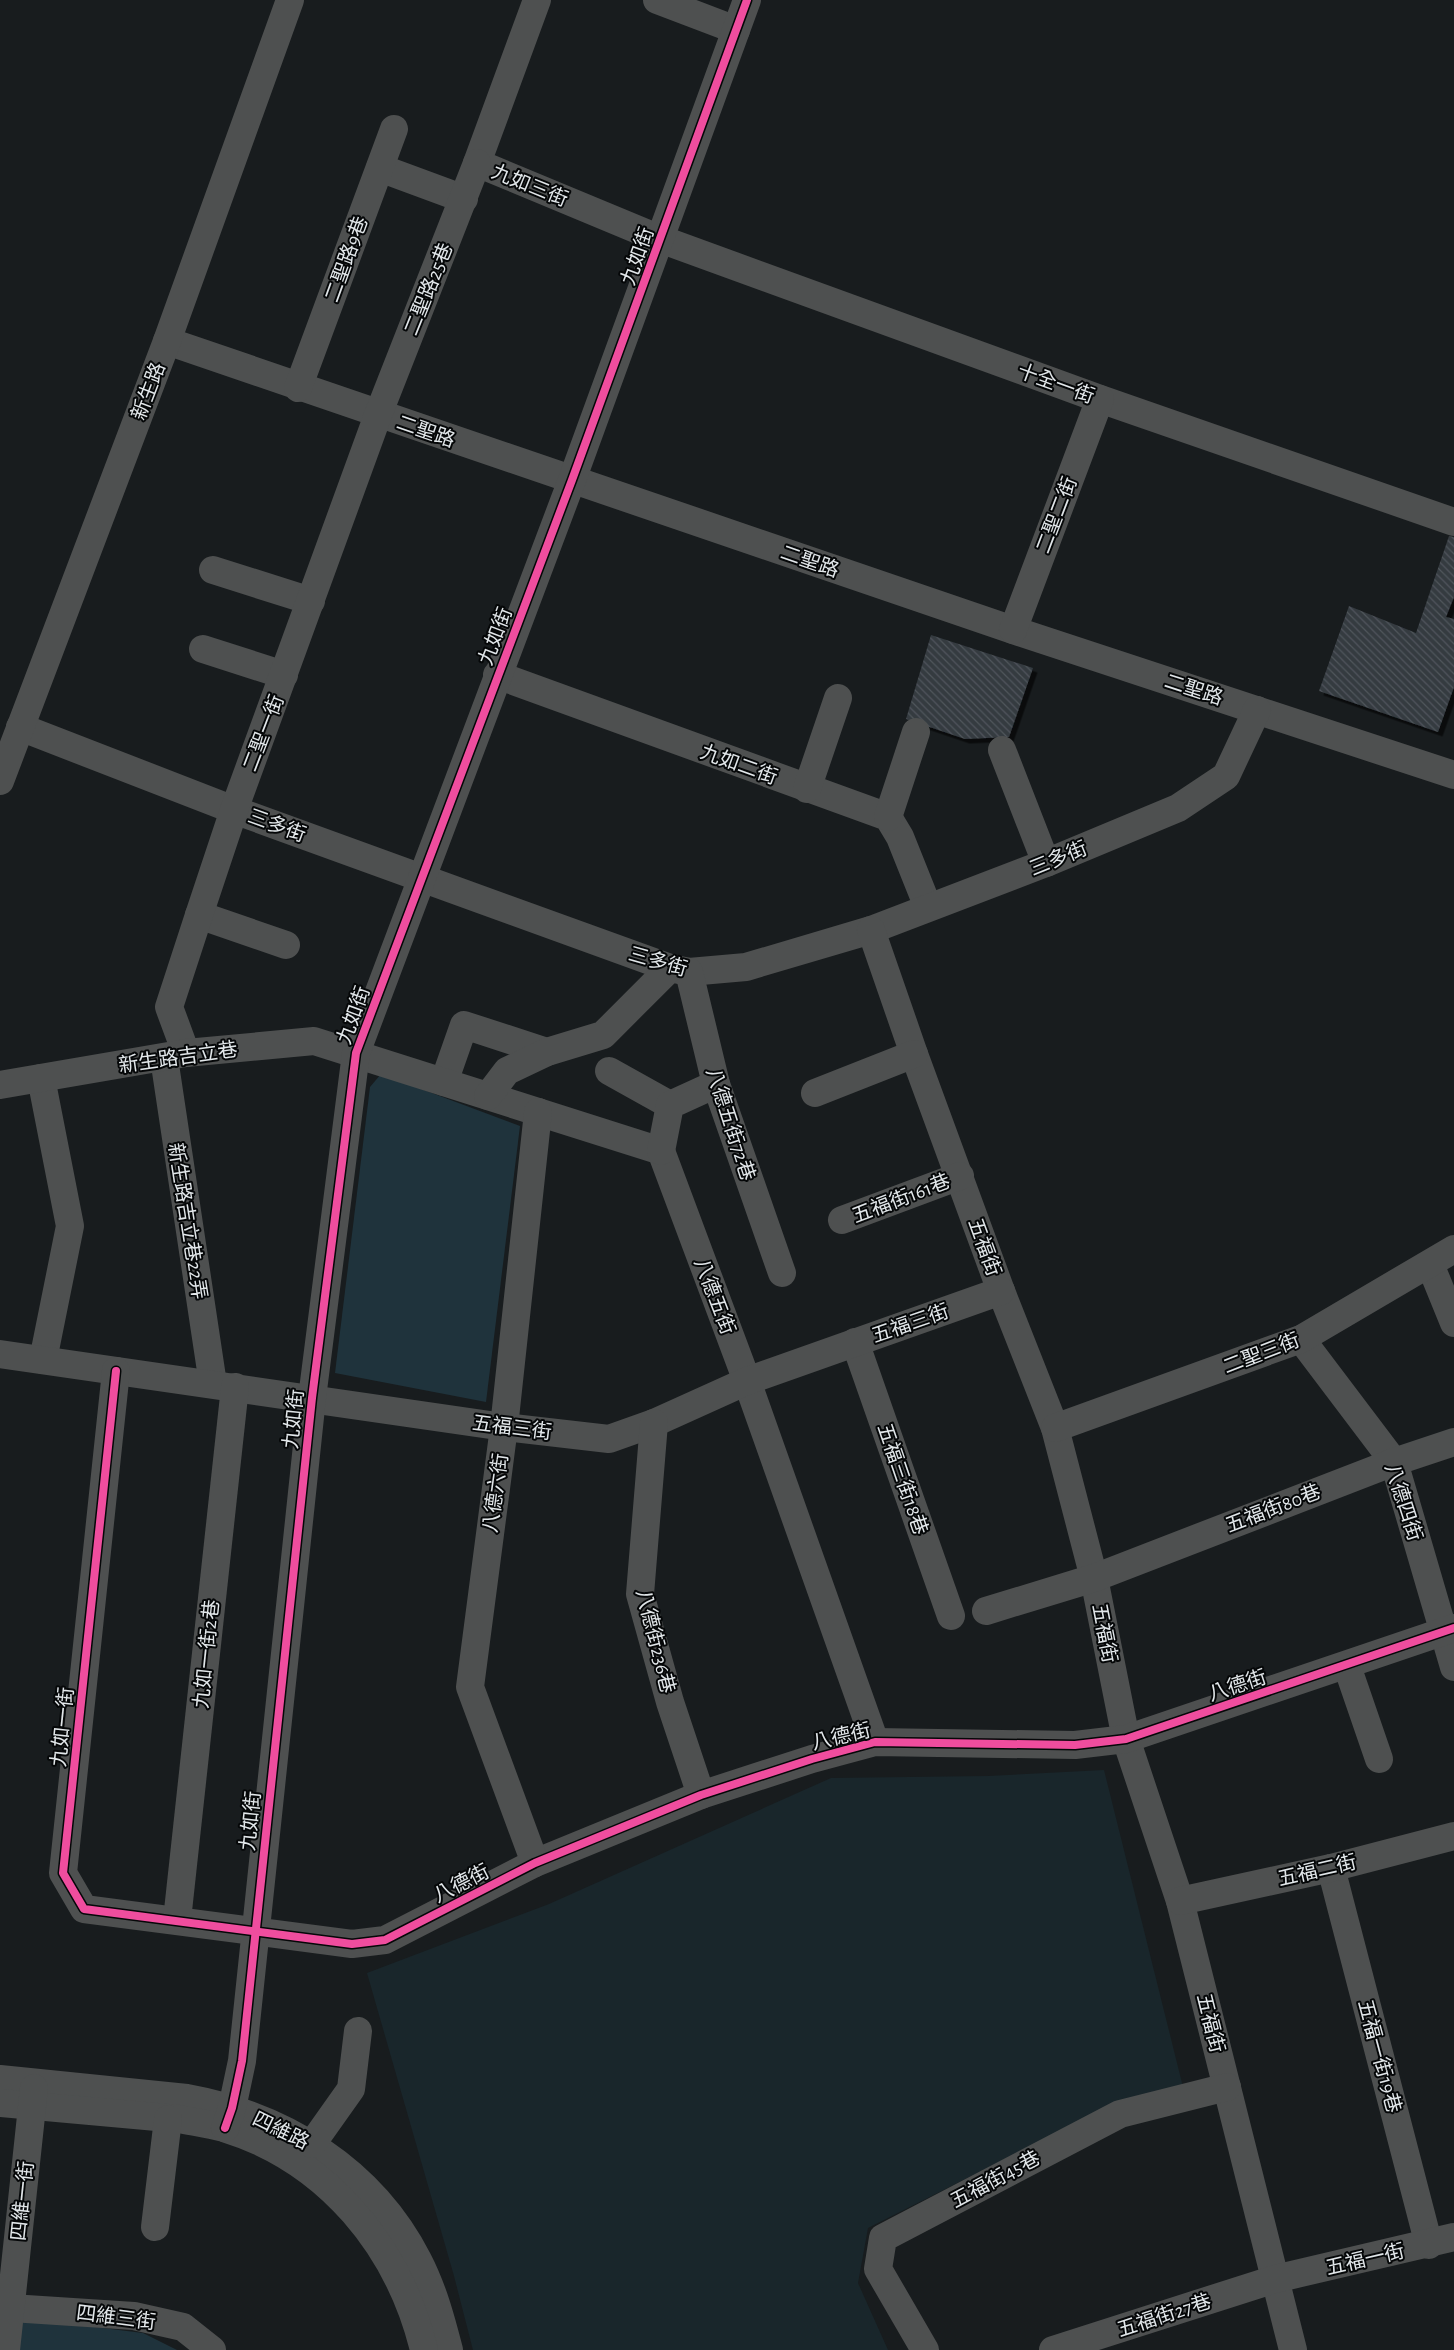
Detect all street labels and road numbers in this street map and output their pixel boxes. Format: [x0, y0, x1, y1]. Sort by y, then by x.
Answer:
street label: 九如三街 [489, 161, 571, 210]
street label: 二聖路9巷 [321, 214, 372, 305]
street label: 九如街 [617, 224, 658, 288]
street label: 二聖路25巷 [400, 240, 456, 338]
street label: 新生路 [127, 359, 169, 423]
street label: 十全一街 [1015, 360, 1097, 407]
street label: 二聖路 [394, 412, 458, 451]
street label: 二聖二街 [1032, 474, 1081, 556]
street label: 二聖路 [778, 542, 842, 581]
street label: 九如街 [475, 604, 516, 668]
street label: 二聖路 [1162, 670, 1226, 709]
street label: 二聖一街 [239, 692, 288, 774]
street label: 九如二街 [698, 741, 780, 788]
street label: 三多街 [245, 805, 309, 846]
street label: 三多街 [1026, 837, 1090, 879]
street label: 三多街 [626, 943, 690, 980]
street label: 九如街 [333, 983, 374, 1047]
street label: 新生路吉立巷 [117, 1038, 239, 1076]
street label: 八德五街72巷 [702, 1065, 759, 1183]
street label: 新生路吉立巷22弄 [165, 1141, 211, 1301]
street label: 五福街161巷 [849, 1170, 953, 1227]
street label: 五福街 [964, 1215, 1005, 1279]
street label: 八德五街 [690, 1255, 739, 1337]
street label: 五福三街 [869, 1301, 951, 1346]
street label: 二聖三街 [1220, 1329, 1302, 1378]
street label: 九如街 [280, 1388, 307, 1450]
street label: 五福三街 [471, 1412, 553, 1443]
street label: 五福三街18巷 [874, 1421, 931, 1538]
street label: 八德六街 [480, 1452, 511, 1534]
street label: 八德四街 [1381, 1461, 1426, 1543]
street label: 五福街80巷 [1223, 1481, 1324, 1536]
street label: 八德街236巷 [632, 1587, 679, 1695]
street label: 九如一街2巷 [190, 1599, 223, 1709]
street label: 五福街 [1088, 1602, 1121, 1665]
street label: 八德街 [1205, 1666, 1269, 1705]
street label: 九如一街 [48, 1686, 77, 1768]
street label: 八德街 [810, 1720, 873, 1753]
street label: 九如街 [237, 1790, 264, 1852]
street label: 五福二街 [1276, 1851, 1358, 1890]
street label: 八德街 [430, 1860, 493, 1906]
street label: 五福街 [1193, 1991, 1228, 2055]
street label: 五福一街19巷 [1354, 1997, 1405, 2115]
street label: 四維路 [249, 2108, 312, 2153]
street label: 五福街45巷 [947, 2147, 1043, 2212]
street label: 四維一街 [8, 2160, 37, 2242]
street label: 五福一街 [1324, 2240, 1406, 2279]
street label: 五福街27巷 [1115, 2290, 1214, 2341]
street label: 四維三街 [75, 2302, 157, 2333]

